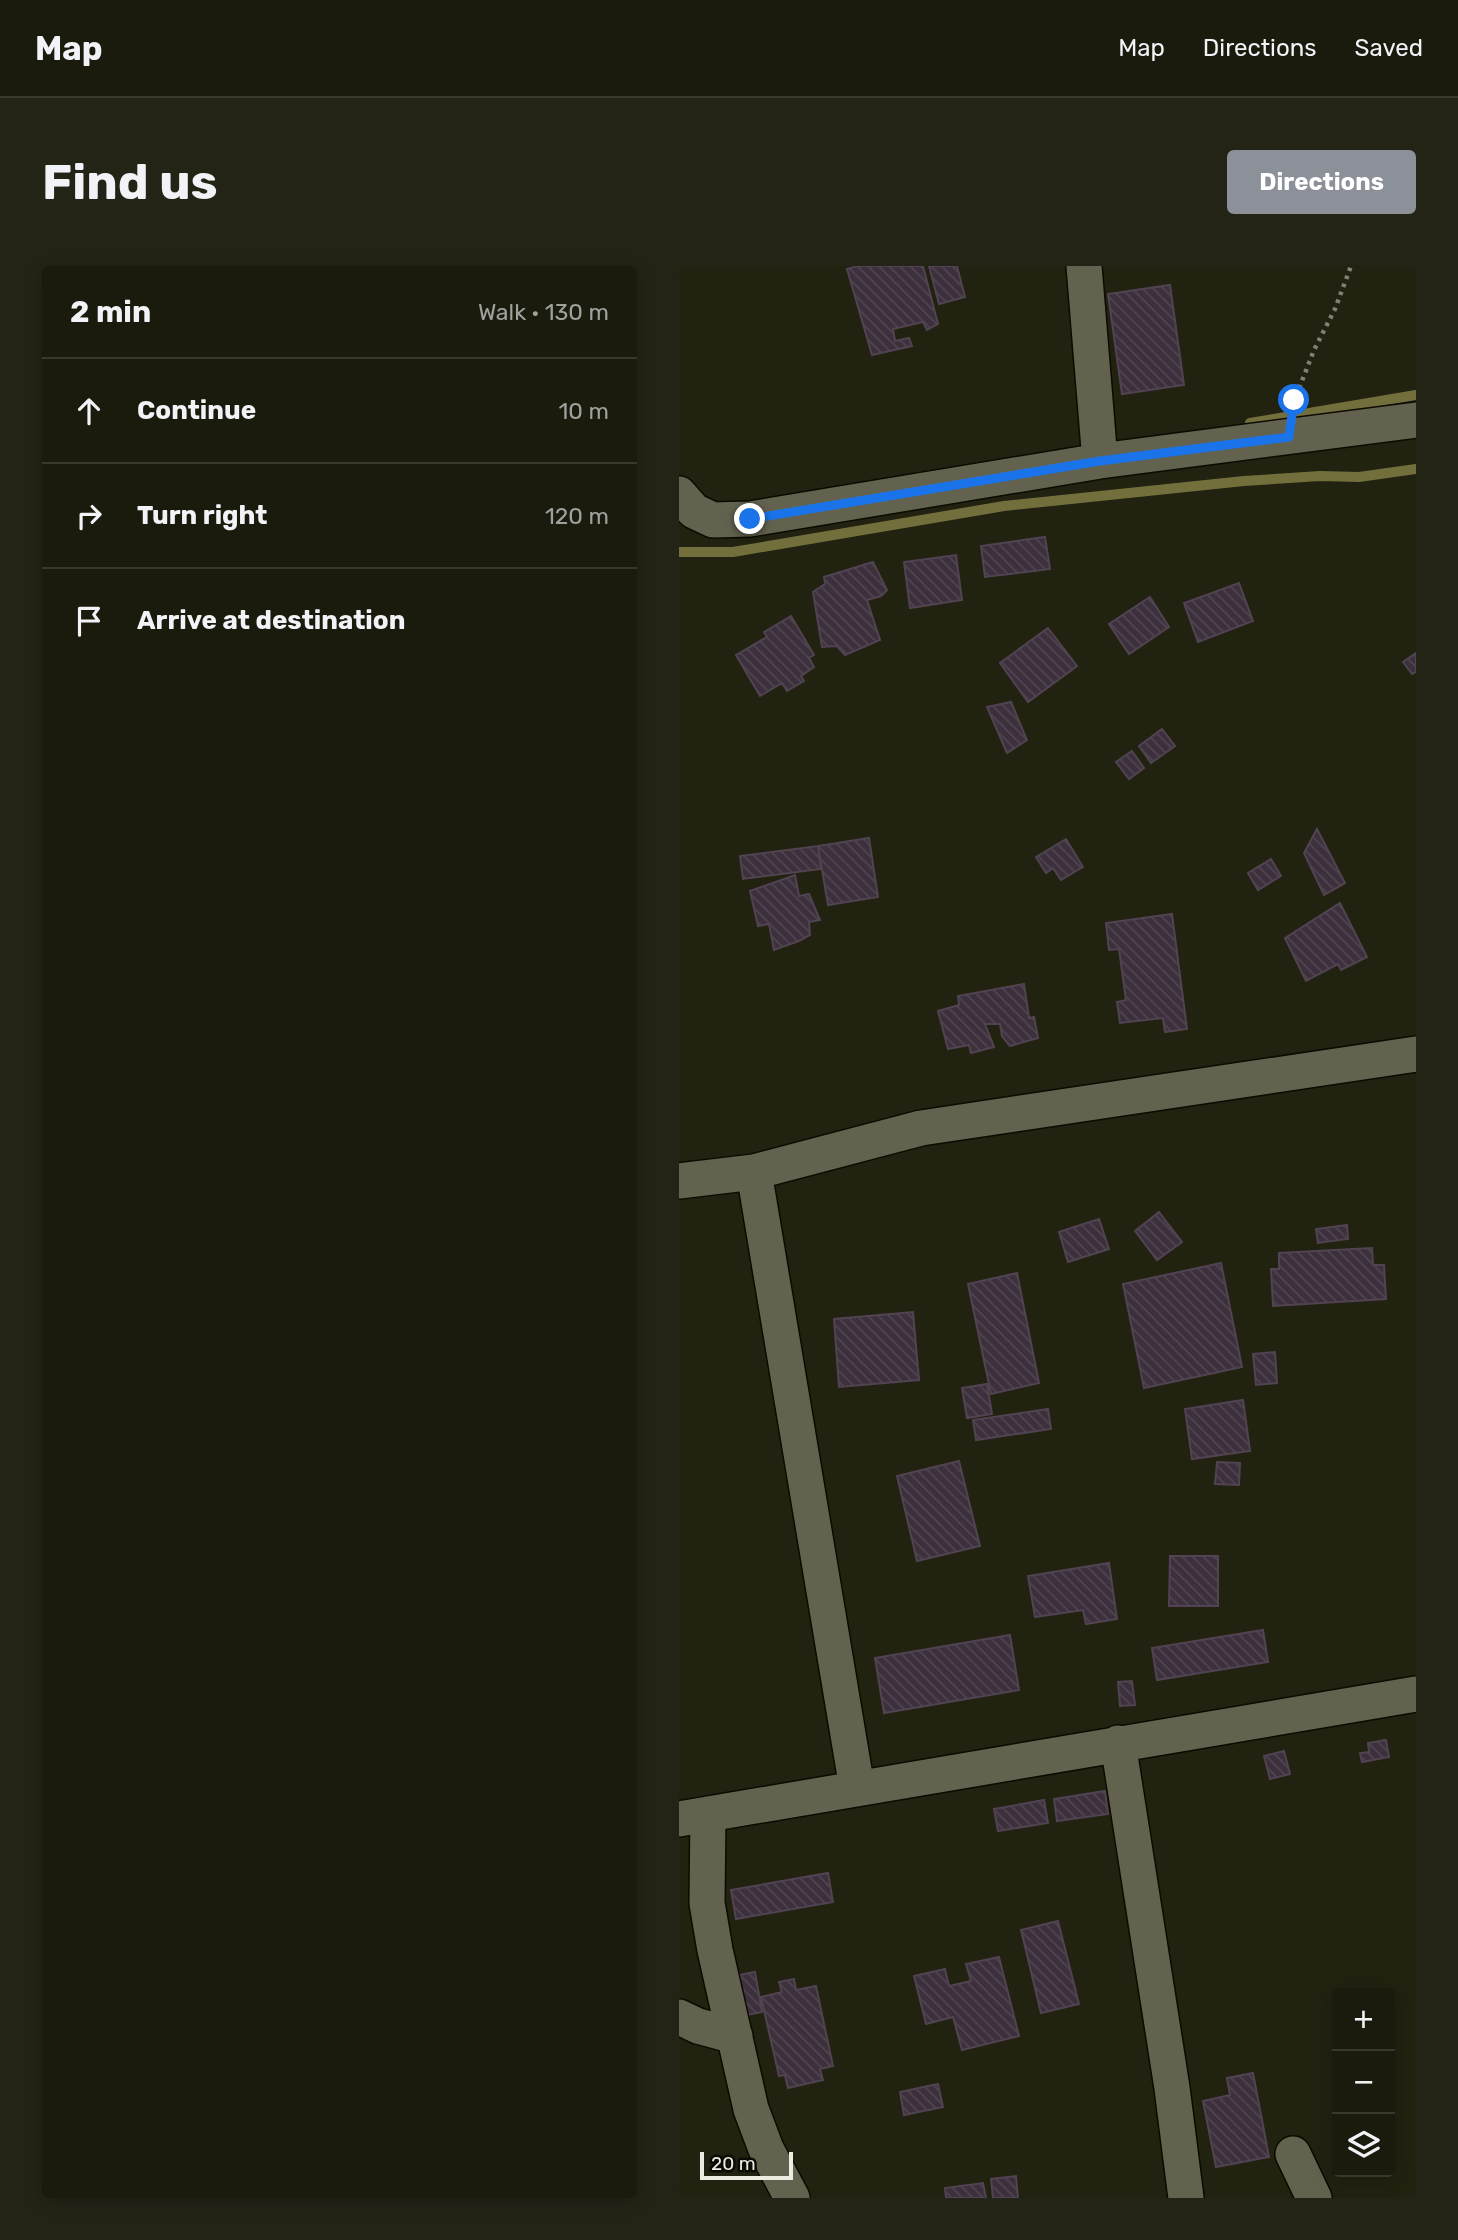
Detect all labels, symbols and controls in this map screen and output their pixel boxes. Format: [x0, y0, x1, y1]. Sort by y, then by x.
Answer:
text: Map [35, 29, 103, 68]
text: Map [1118, 34, 1165, 62]
text: Directions [1203, 34, 1316, 62]
text: Saved [1354, 34, 1423, 62]
button: Directions [1227, 150, 1416, 214]
text: Find us [42, 153, 218, 211]
text: 2 min [70, 294, 151, 330]
text: Walk · 130 m [478, 298, 609, 326]
route start [1278, 384, 1309, 415]
icon: ahead [70, 392, 108, 430]
text: Continue [137, 395, 256, 426]
text: 10 m [558, 397, 609, 425]
icon: right [70, 497, 108, 535]
text: Turn right [137, 500, 267, 531]
text: 120 m [545, 502, 609, 530]
route end [734, 503, 765, 534]
icon: arrive [70, 602, 108, 640]
text: Arrive at destination [137, 605, 405, 636]
map controls [1332, 1988, 1395, 2177]
button: + [1332, 1988, 1395, 2051]
button: − [1332, 2051, 1395, 2114]
button: layers [1332, 2114, 1395, 2177]
scale bar [700, 2149, 793, 2181]
text: 20 m [711, 2152, 756, 2175]

